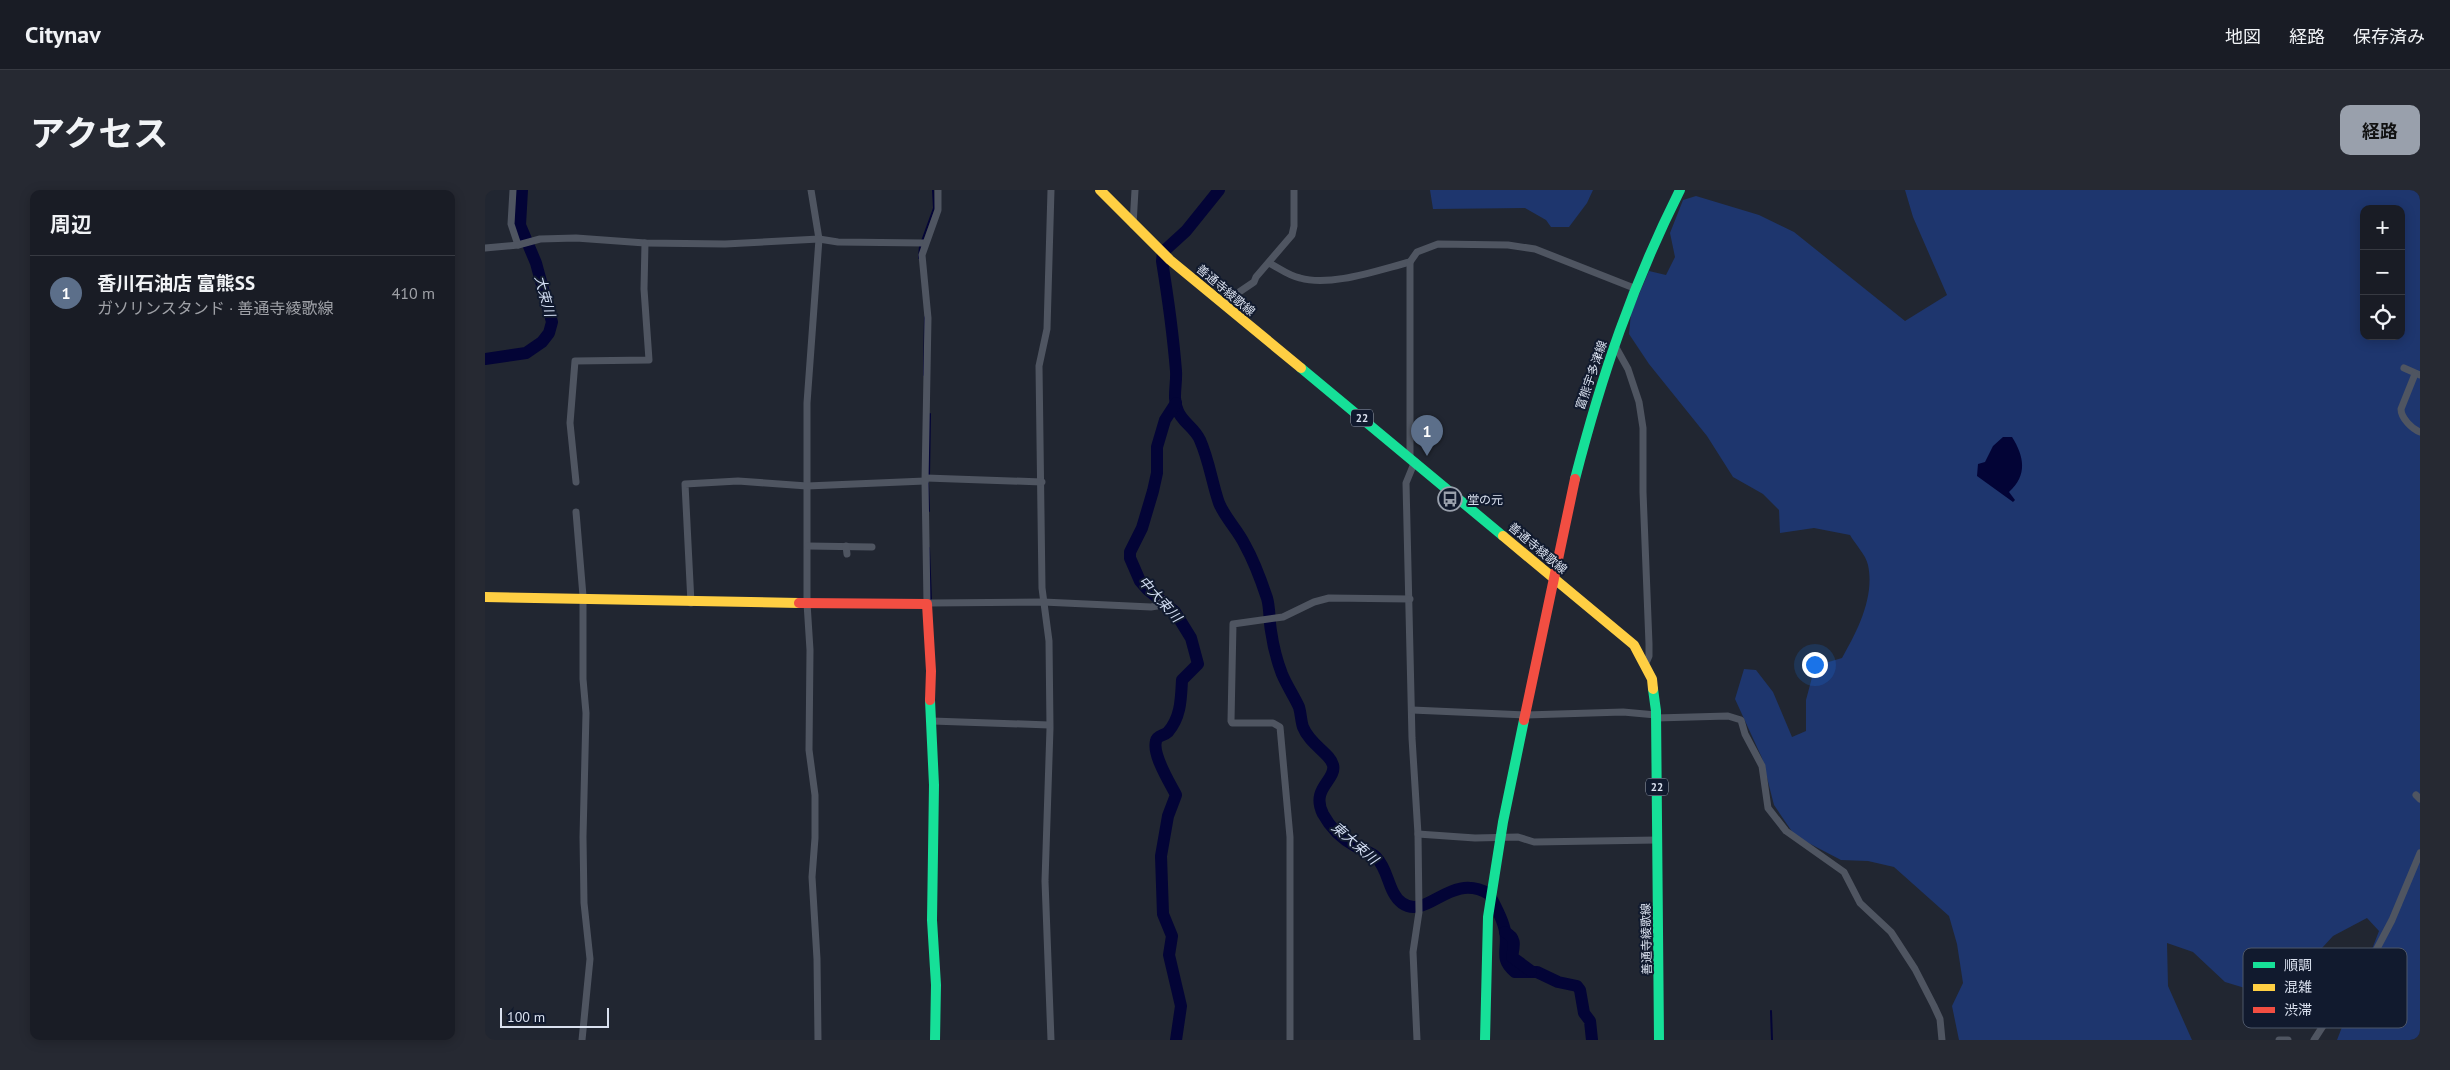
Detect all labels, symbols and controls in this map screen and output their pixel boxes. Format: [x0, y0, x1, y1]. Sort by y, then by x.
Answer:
text: Citynav [25, 19, 101, 50]
text: 地図 [2225, 25, 2261, 48]
text: 経路 [2289, 25, 2325, 48]
text: 保存済み [2353, 25, 2425, 48]
button: 経路 [2340, 105, 2420, 155]
text: アクセス [30, 110, 168, 156]
map controls [2360, 205, 2405, 340]
button: + [2360, 205, 2405, 250]
text: 周辺 [50, 211, 92, 238]
button: − [2360, 250, 2405, 295]
street label: 善通寺綾歌線 [1194, 261, 1258, 319]
text: 香川石油店 富熊SS [97, 271, 255, 295]
water label: 大束川 [531, 273, 560, 321]
text: 1 [61, 283, 71, 303]
text: 410 m [392, 283, 435, 303]
button: locate [2360, 295, 2405, 340]
text: ガソリンスタンド · 善通寺綾歌線 [97, 298, 334, 318]
street label: 富熊宇多津線 [1572, 339, 1610, 411]
road number: 22 [1351, 410, 1373, 427]
pin: 1 [1411, 415, 1443, 456]
bus stop icon: 堂の元 [1437, 486, 1463, 512]
place label: 堂の元 [1467, 492, 1503, 507]
street label: 善通寺綾歌線 [1506, 519, 1570, 577]
water label: 中大束川 [1135, 572, 1187, 627]
your location [1802, 652, 1828, 678]
road number: 22 [1646, 778, 1668, 796]
water label: 東大束川 [1328, 818, 1384, 869]
street label: 善通寺綾歌線 [1638, 903, 1654, 975]
legend [2243, 948, 2407, 1028]
text: 順調 [2284, 956, 2312, 974]
text: 混雑 [2284, 978, 2312, 996]
text: 渋滞 [2284, 1001, 2312, 1019]
scale bar [500, 1005, 609, 1028]
text: 100 m [507, 1008, 545, 1026]

